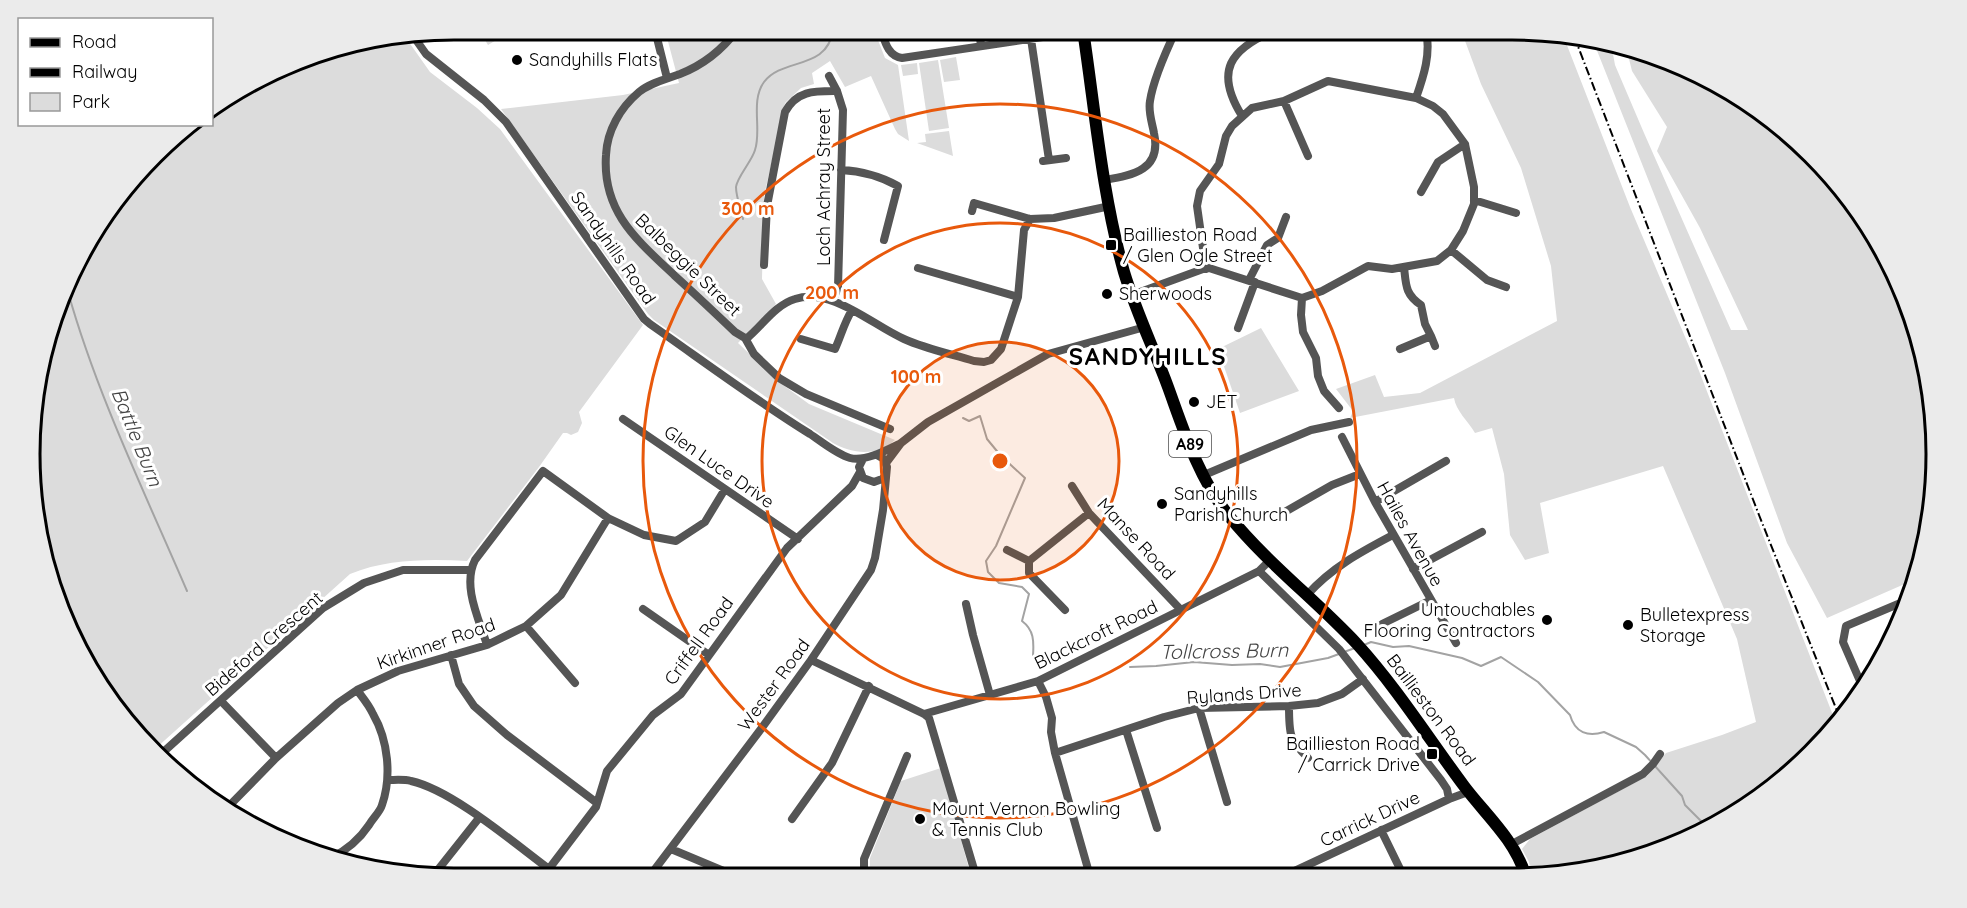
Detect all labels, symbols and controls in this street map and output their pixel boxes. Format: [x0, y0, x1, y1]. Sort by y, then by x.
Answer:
legend [18, 18, 213, 126]
text: Road [72, 30, 117, 53]
place label: Sandyhills Flats [529, 48, 657, 71]
marker: Sandyhills Flats [510, 53, 524, 67]
text: Railway [72, 60, 138, 83]
text: Park [72, 90, 110, 113]
street label: Loch Achray Street [812, 108, 835, 266]
street label: Sandyhills Road [566, 187, 661, 309]
text: 300 m [721, 197, 775, 220]
street label: Balbeggie Street [631, 208, 746, 321]
place label: Baillieston Road / Glen Ogle Street [1123, 223, 1273, 267]
marker: Baillieston Road / Glen Ogle Street [1104, 238, 1118, 252]
text: 200 m [805, 281, 859, 304]
place label: Sherwoods [1119, 282, 1212, 305]
marker: Sherwoods [1100, 287, 1114, 301]
district label: SANDYHILLS [1069, 341, 1227, 371]
text: 100 m [891, 365, 941, 388]
water label: Battle Burn [106, 384, 169, 490]
place label: JET [1206, 390, 1238, 413]
marker: JET [1187, 395, 1201, 409]
street label: Glen Luce Drive [660, 420, 779, 513]
road number: A89 [1169, 431, 1211, 457]
centre of rings [990, 451, 1010, 471]
street label: Hailes Avenue [1372, 477, 1449, 590]
place label: Sandyhills Parish Church [1174, 482, 1288, 526]
street label: Manse Road [1092, 493, 1180, 585]
marker: Sandyhills Parish Church [1155, 497, 1169, 511]
street label: Bideford Crescent [200, 586, 327, 701]
street label: Criffell Road [659, 592, 738, 689]
street label: Blackcroft Road [1030, 595, 1161, 674]
place label: Untouchables Flooring Contractors [1363, 598, 1535, 642]
place label: Bulletexpress Storage [1640, 603, 1749, 647]
street label: Kirkinner Road [374, 612, 498, 675]
marker: Untouchables Flooring Contractors [1540, 613, 1554, 627]
marker: Bulletexpress Storage [1621, 618, 1635, 632]
street label: Wester Road [732, 634, 815, 735]
water label: Tollcross Burn [1160, 637, 1289, 664]
street label: Baillieston Road [1382, 649, 1481, 770]
street label: Rylands Drive [1186, 678, 1302, 709]
place label: Baillieston Road / Carrick Drive [1286, 732, 1420, 776]
marker: Baillieston Road / Carrick Drive [1425, 747, 1439, 761]
street label: Carrick Drive [1316, 785, 1423, 852]
place label: Mount Vernon Bowling & Tennis Club [932, 797, 1120, 841]
marker: Mount Vernon Bowling & Tennis Club [913, 812, 927, 826]

